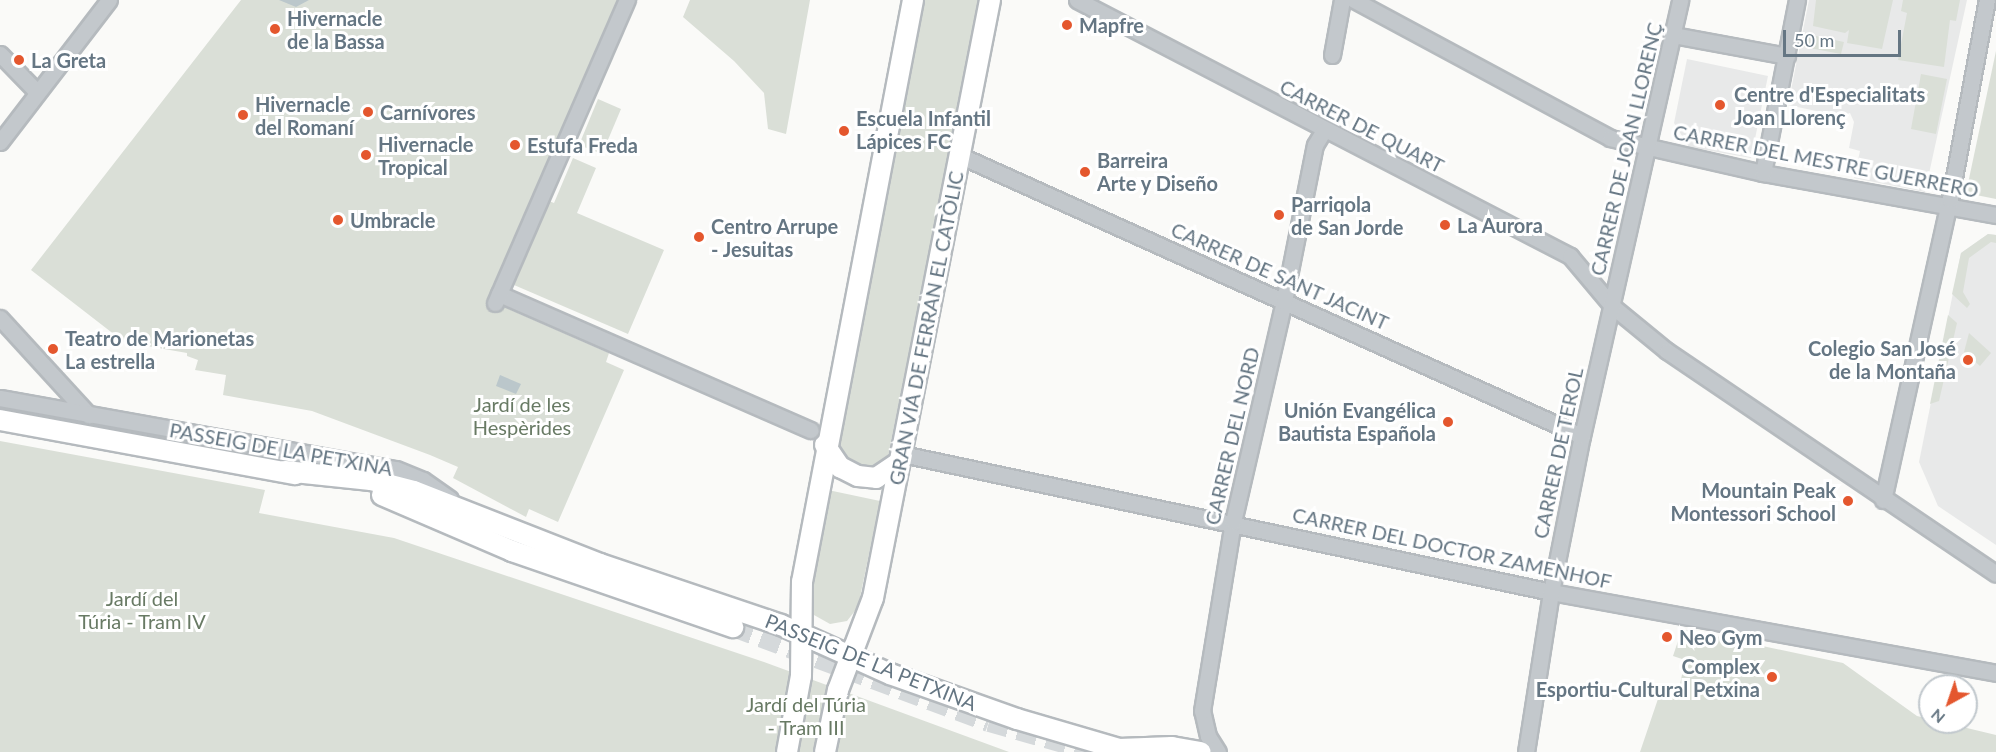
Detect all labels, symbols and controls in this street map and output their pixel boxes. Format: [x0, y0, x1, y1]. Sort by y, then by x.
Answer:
place label: Hivernacle de la Bassa [287, 6, 385, 53]
place label: Mapfre [1079, 13, 1144, 37]
marker: Mapfre [1060, 18, 1074, 32]
scale bar [1786, 18, 1904, 56]
street label: CARRER DE JOAN LLORENÇ [1585, 20, 1667, 278]
marker: Hivernacle de la Bassa [268, 22, 282, 36]
text: 50 m [1794, 29, 1834, 51]
place label: La Greta [31, 48, 106, 72]
marker: La Greta [12, 53, 26, 67]
street label: CARRER DE QUART [1276, 74, 1448, 178]
place label: Centre d'Especialitats Joan Llorenç [1734, 82, 1925, 129]
place label: Hivernacle del Romaní [255, 92, 354, 139]
marker: Centre d'Especialitats Joan Llorenç [1711, 96, 1729, 114]
place label: Carnívores [380, 100, 476, 124]
marker: Carnívores [361, 105, 375, 119]
place label: Escuela Infantil Lápices FC [856, 107, 991, 154]
marker: Hivernacle del Romaní [236, 108, 250, 122]
street label: CARRER DEL MESTRE GUERRERO [1671, 120, 1981, 202]
marker: Escuela Infantil Lápices FC [837, 124, 851, 138]
place label: Hivernacle Tropical [378, 132, 473, 179]
place label: Estufa Freda [527, 133, 638, 157]
marker: Estufa Freda [508, 138, 522, 152]
marker: Hivernacle Tropical [359, 148, 373, 162]
place label: Barreira Arte y Diseño [1097, 148, 1219, 195]
marker: Barreira Arte y Diseño [1078, 165, 1092, 179]
street label: GRAN VIA DE FERRAN EL CATÒLIC [884, 168, 968, 488]
place label: Parriqola de San Jorde [1291, 192, 1404, 239]
place label: Umbracle [350, 208, 435, 232]
marker: Parriqola de San Jorde [1272, 208, 1286, 222]
marker: Umbracle [331, 213, 345, 227]
place label: La Aurora [1457, 213, 1543, 237]
place label: Centro Arrupe - Jesuitas [711, 214, 839, 261]
street label: CARRER DE SANT JACINT [1167, 217, 1393, 335]
marker: La Aurora [1438, 218, 1452, 232]
marker: Centro Arrupe - Jesuitas [692, 230, 706, 244]
place label: Teatro de Marionetas La estrella [65, 326, 254, 373]
place label: Colegio San José de la Montaña [1808, 336, 1956, 383]
marker: Teatro de Marionetas La estrella [46, 342, 60, 356]
street label: CARRER DEL NORD [1200, 344, 1264, 528]
marker: Colegio San José de la Montaña [1961, 353, 1975, 367]
street label: CARRER DE TEROL [1528, 365, 1588, 541]
park label: Jardí de les Hespèrides [473, 393, 571, 440]
place label: Unión Evangélica Bautista Española [1278, 398, 1436, 445]
marker: Unión Evangélica Bautista Española [1441, 415, 1455, 429]
street label: PASSEIG DE LA PETXINA [167, 417, 395, 481]
place label: Mountain Peak Montessori School [1670, 478, 1836, 525]
marker: Mountain Peak Montessori School [1841, 494, 1855, 508]
street label: CARRER DEL DOCTOR ZAMENHOF [1290, 502, 1614, 594]
park label: Jardí del Túria - Tram IV [78, 587, 206, 634]
street label: PASSEIG DE LA PETXINA [761, 608, 981, 716]
place label: Neo Gym [1679, 625, 1763, 649]
marker: Neo Gym [1660, 630, 1674, 644]
place label: Complex Esportiu-Cultural Petxina [1536, 654, 1760, 701]
marker: Complex Esportiu-Cultural Petxina [1765, 670, 1779, 684]
north arrow [1918, 674, 1978, 734]
park label: Jardí del Túria - Tram III [746, 692, 866, 739]
text: N [1927, 705, 1948, 728]

